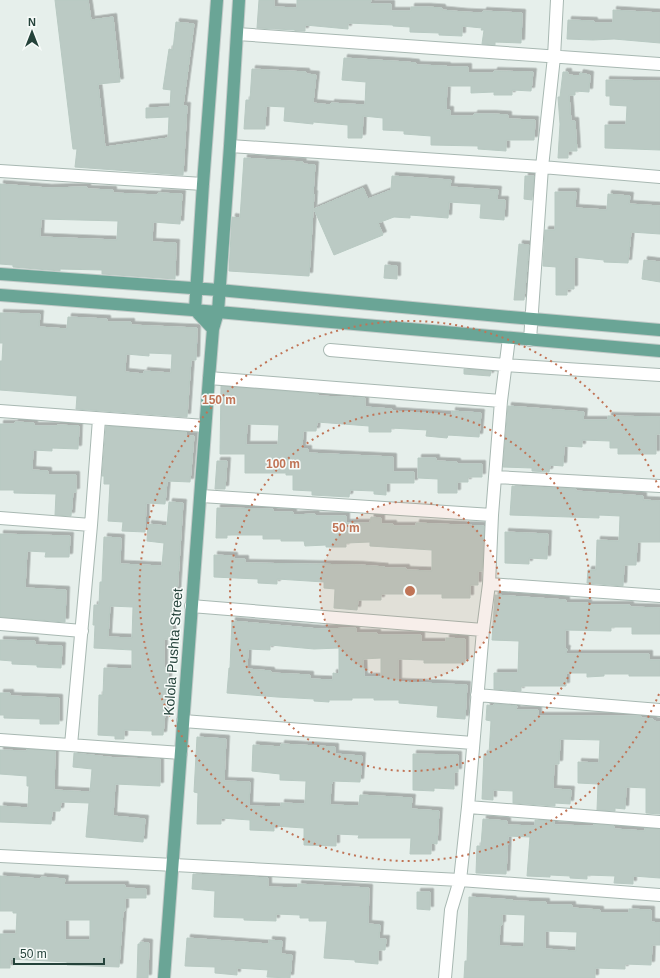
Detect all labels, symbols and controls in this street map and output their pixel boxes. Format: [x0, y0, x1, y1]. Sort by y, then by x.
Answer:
north arrow [12, 12, 52, 52]
text: N [28, 16, 36, 28]
text: 150 m [202, 393, 236, 407]
text: 100 m [266, 457, 300, 471]
text: 50 m [332, 521, 360, 535]
centre of rings [403, 584, 417, 598]
street label: Kolola Pushta Street [161, 588, 185, 716]
scale bar [14, 940, 104, 966]
text: 50 m [20, 947, 47, 961]

